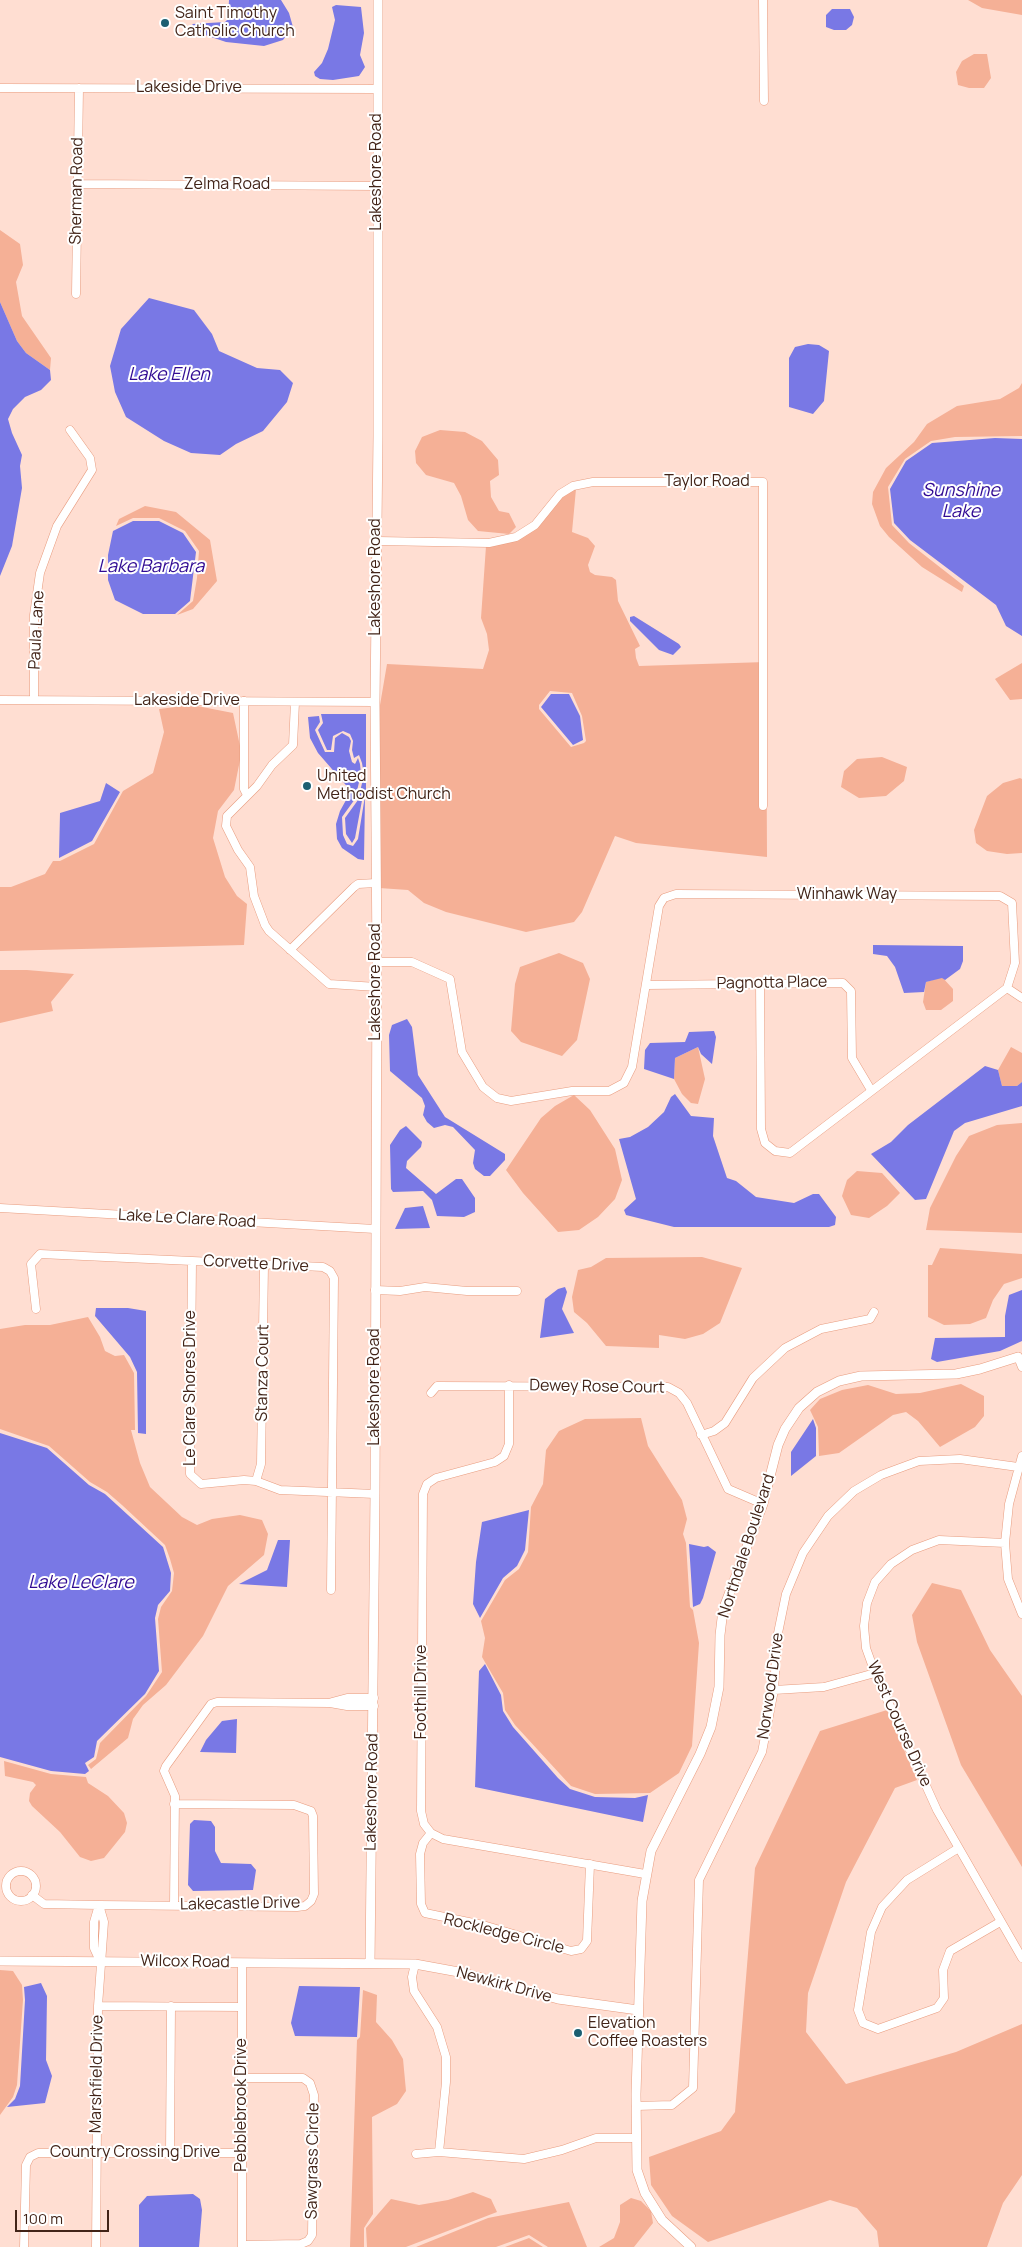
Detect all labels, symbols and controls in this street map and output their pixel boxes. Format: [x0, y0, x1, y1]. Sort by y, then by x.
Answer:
place label: Saint Timothy Catholic Church [175, 4, 295, 42]
marker: Saint Timothy Catholic Church [159, 17, 171, 29]
street label: Lakeside Drive [136, 78, 242, 98]
street label: Lakeshore Road [367, 113, 387, 231]
street label: Sherman Road [66, 137, 88, 245]
street label: Zelma Road [184, 175, 270, 195]
water label: Lake Ellen [128, 364, 210, 386]
street label: Taylor Road [664, 472, 750, 492]
water label: Sunshine Lake [922, 480, 1000, 522]
street label: Lakeshore Road [366, 518, 386, 636]
water label: Lake Barbara [98, 556, 204, 578]
street label: Paula Lane [25, 590, 49, 670]
street label: Lakeside Drive [134, 691, 240, 711]
place label: United Methodist Church [317, 767, 451, 805]
marker: United Methodist Church [301, 780, 313, 792]
street label: Winhawk Way [797, 885, 897, 905]
street label: Lakeshore Road [366, 923, 386, 1041]
street label: Pagnotta Place [716, 972, 828, 994]
street label: Lake Le Clare Road [117, 1206, 257, 1232]
street label: Corvette Drive [203, 1252, 309, 1276]
street label: Le Clare Shores Drive [181, 1310, 201, 1466]
street label: Stanza Court [253, 1324, 273, 1422]
street label: Lakeshore Road [365, 1328, 385, 1446]
street label: Dewey Rose Court [529, 1376, 665, 1398]
street label: Northdale Boulevard [715, 1472, 779, 1620]
water label: Lake LeClare [28, 1572, 134, 1594]
street label: Norwood Drive [754, 1632, 788, 1740]
street label: Foothill Drive [412, 1645, 432, 1739]
street label: West Course Drive [863, 1658, 935, 1790]
street label: Lakeshore Road [361, 1733, 383, 1851]
street label: Lakecastle Drive [180, 1893, 300, 1915]
street label: Rockledge Circle [442, 1910, 566, 1958]
street label: Wilcox Road [140, 1952, 230, 1972]
street label: Newkirk Drive [454, 1963, 554, 2007]
place label: Elevation Coffee Roasters [588, 2014, 707, 2052]
street label: Marshfield Drive [86, 2015, 108, 2133]
marker: Elevation Coffee Roasters [572, 2027, 584, 2039]
street label: Pebblebrook Drive [232, 2038, 252, 2172]
street label: Sawgrass Circle [302, 2102, 324, 2220]
street label: Country Crossing Drive [50, 2143, 220, 2163]
scale bar [18, 2200, 111, 2232]
text: 100 m [23, 2208, 63, 2229]

